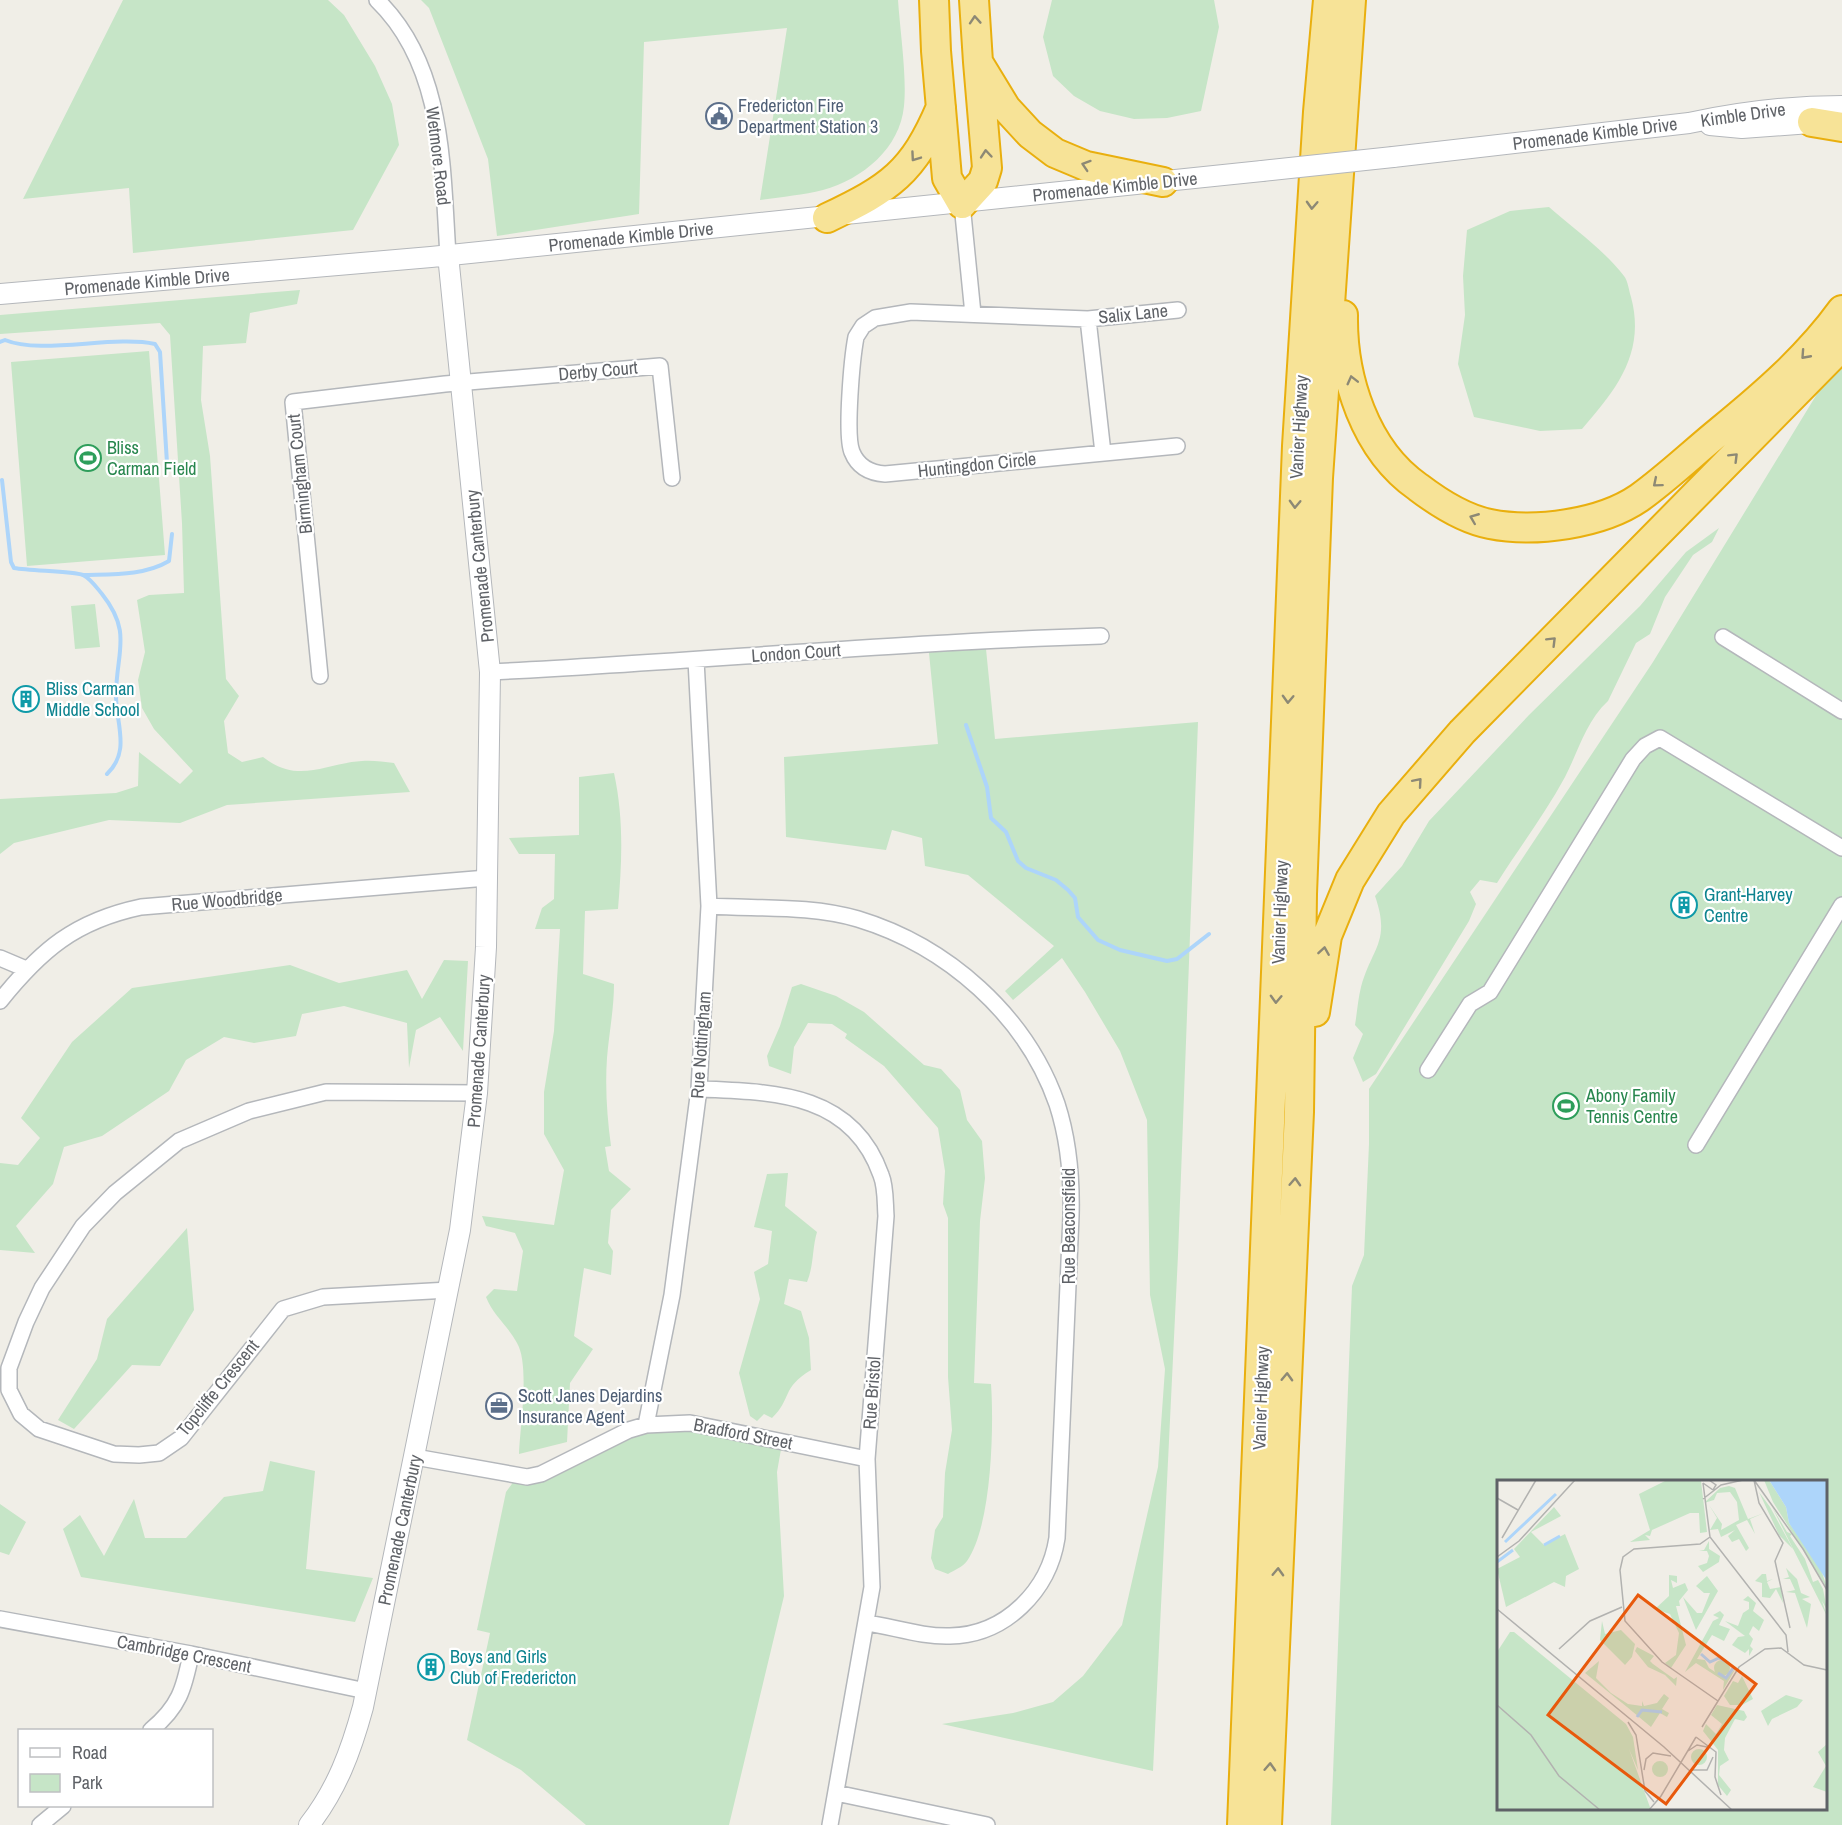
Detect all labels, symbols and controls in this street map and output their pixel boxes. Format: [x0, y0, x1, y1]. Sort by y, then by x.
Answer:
one-way arrow [969, 16, 982, 25]
place label: Fredericton Fire Department Station 3 [738, 93, 878, 139]
street label: Kimble Drive [1699, 96, 1787, 133]
public building icon: Fredericton Fire Department Station 3 [704, 101, 734, 131]
street label: Wetmore Road [420, 105, 457, 207]
street label: Promenade Kimble Drive [1511, 111, 1679, 156]
one-way arrow [911, 150, 922, 161]
one-way arrow [980, 150, 993, 159]
one-way arrow [1081, 160, 1092, 172]
street label: Promenade Kimble Drive [1031, 165, 1199, 208]
one-way arrow [1306, 200, 1319, 209]
street label: Promenade Kimble Drive [547, 215, 715, 258]
street label: Promenade Kimble Drive [63, 262, 231, 301]
street label: Salix Lane [1097, 297, 1169, 330]
one-way arrow [1801, 348, 1812, 359]
street label: Derby Court [557, 355, 639, 386]
street label: Vanier Highway [1283, 374, 1314, 480]
one-way arrow [1346, 375, 1359, 385]
street label: Birmingham Court [281, 413, 318, 535]
place label: Bliss Carman Field [107, 435, 196, 481]
sports icon: Bliss Carman Field [73, 443, 103, 473]
street label: Huntingdon Circle [916, 446, 1037, 483]
one-way arrow [1726, 454, 1737, 465]
one-way arrow [1653, 476, 1664, 487]
street label: Promenade Canterbury [459, 488, 500, 644]
one-way arrow [1289, 500, 1302, 509]
one-way arrow [1470, 513, 1481, 525]
street label: London Court [750, 637, 841, 668]
one-way arrow [1545, 637, 1556, 648]
place label: Bliss Carman Middle School [46, 676, 140, 722]
building icon: Bliss Carman Middle School [11, 684, 41, 714]
one-way arrow [1282, 695, 1295, 704]
one-way arrow [1411, 778, 1422, 789]
street label: Vanier Highway [1265, 859, 1294, 964]
street label: Rue Woodbridge [170, 882, 284, 917]
place label: Grant-Harvey Centre [1704, 882, 1793, 928]
building icon: Grant-Harvey Centre [1669, 890, 1699, 920]
one-way arrow [1318, 946, 1330, 955]
street label: Promenade Canterbury [461, 973, 496, 1128]
street label: Rue Nottingham [684, 990, 717, 1099]
one-way arrow [1270, 994, 1283, 1003]
place label: Abony Family Tennis Centre [1585, 1083, 1678, 1129]
sports icon: Abony Family Tennis Centre [1551, 1091, 1581, 1121]
street label: Rue Beaconsfield [1056, 1168, 1081, 1284]
one-way arrow [1289, 1178, 1302, 1187]
street label: Topcliffe Crescent [171, 1334, 264, 1441]
street label: Vanier Highway [1246, 1345, 1275, 1450]
street label: Rue Bristol [856, 1356, 887, 1430]
one-way arrow [1280, 1372, 1293, 1381]
place label: Scott Janes Dejardins Insurance Agent [518, 1383, 662, 1429]
office icon: Scott Janes Dejardins Insurance Agent [484, 1391, 514, 1421]
street label: Bradford Street [692, 1412, 795, 1455]
street label: Promenade Canterbury [371, 1452, 428, 1608]
inset map [1497, 1480, 1827, 1810]
one-way arrow [1272, 1567, 1285, 1576]
street label: Cambridge Crescent [115, 1628, 253, 1679]
place label: Boys and Girls Club of Fredericton [450, 1644, 576, 1690]
building icon: Boys and Girls Club of Fredericton [416, 1652, 446, 1682]
legend [18, 1729, 213, 1807]
text: Road [72, 1740, 107, 1765]
one-way arrow [1263, 1762, 1276, 1771]
text: Park [72, 1770, 103, 1795]

